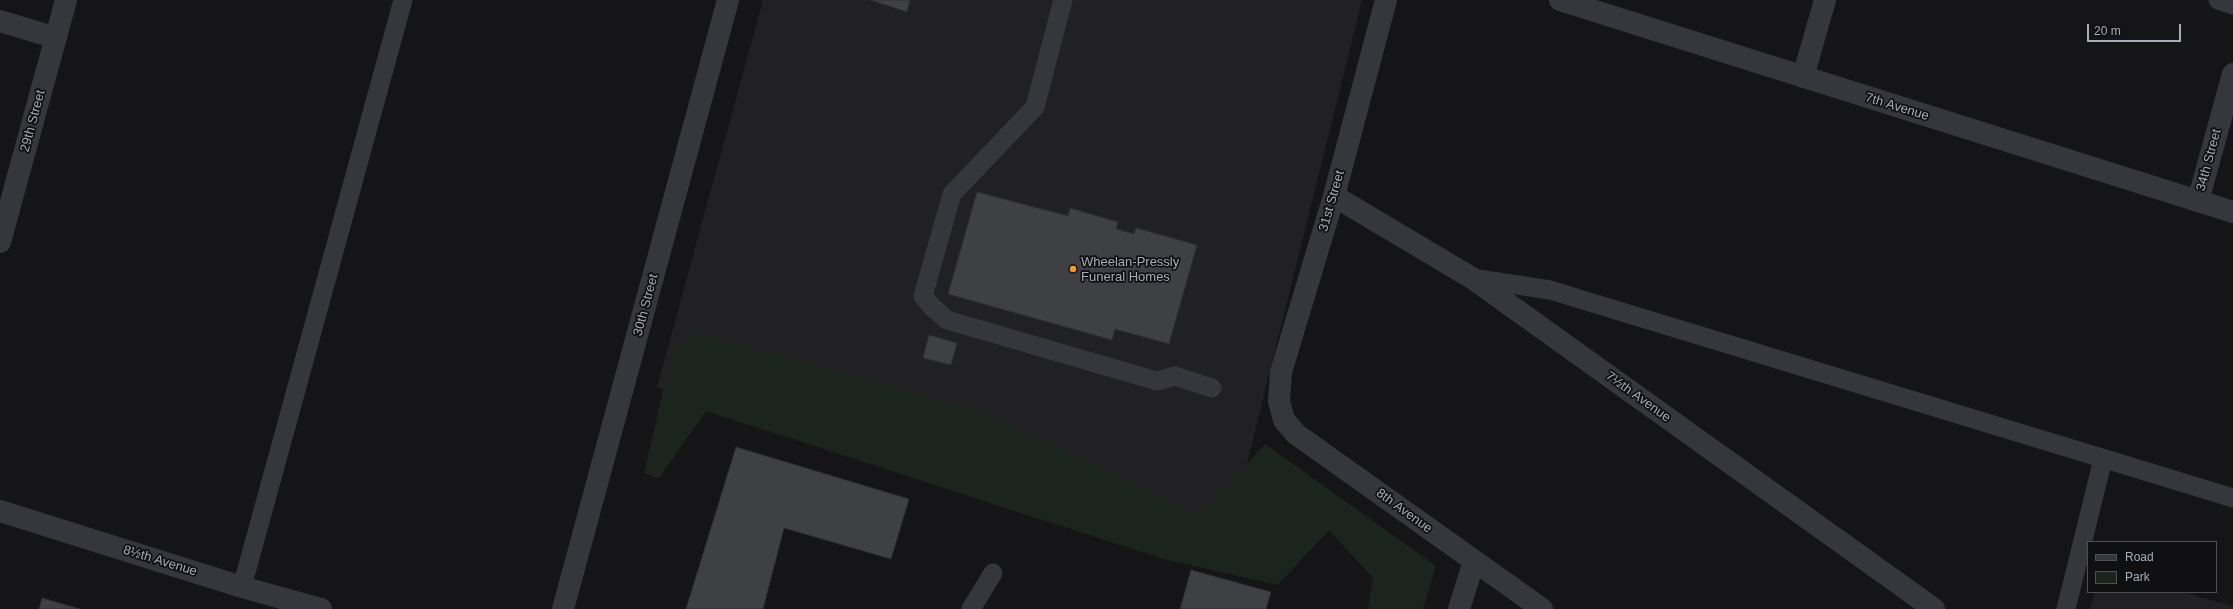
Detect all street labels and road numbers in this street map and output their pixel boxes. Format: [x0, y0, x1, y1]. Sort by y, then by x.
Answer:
street label: 29th Street [17, 88, 49, 154]
street label: 7th Avenue [1863, 90, 1931, 124]
street label: 34th Street [2193, 127, 2225, 193]
street label: 31st Street [1316, 169, 1348, 233]
street label: 30th Street [630, 272, 662, 338]
street label: 7½th Avenue [1603, 368, 1673, 426]
street label: 8th Avenue [1373, 485, 1435, 537]
street label: 8½th Avenue [121, 542, 199, 580]

